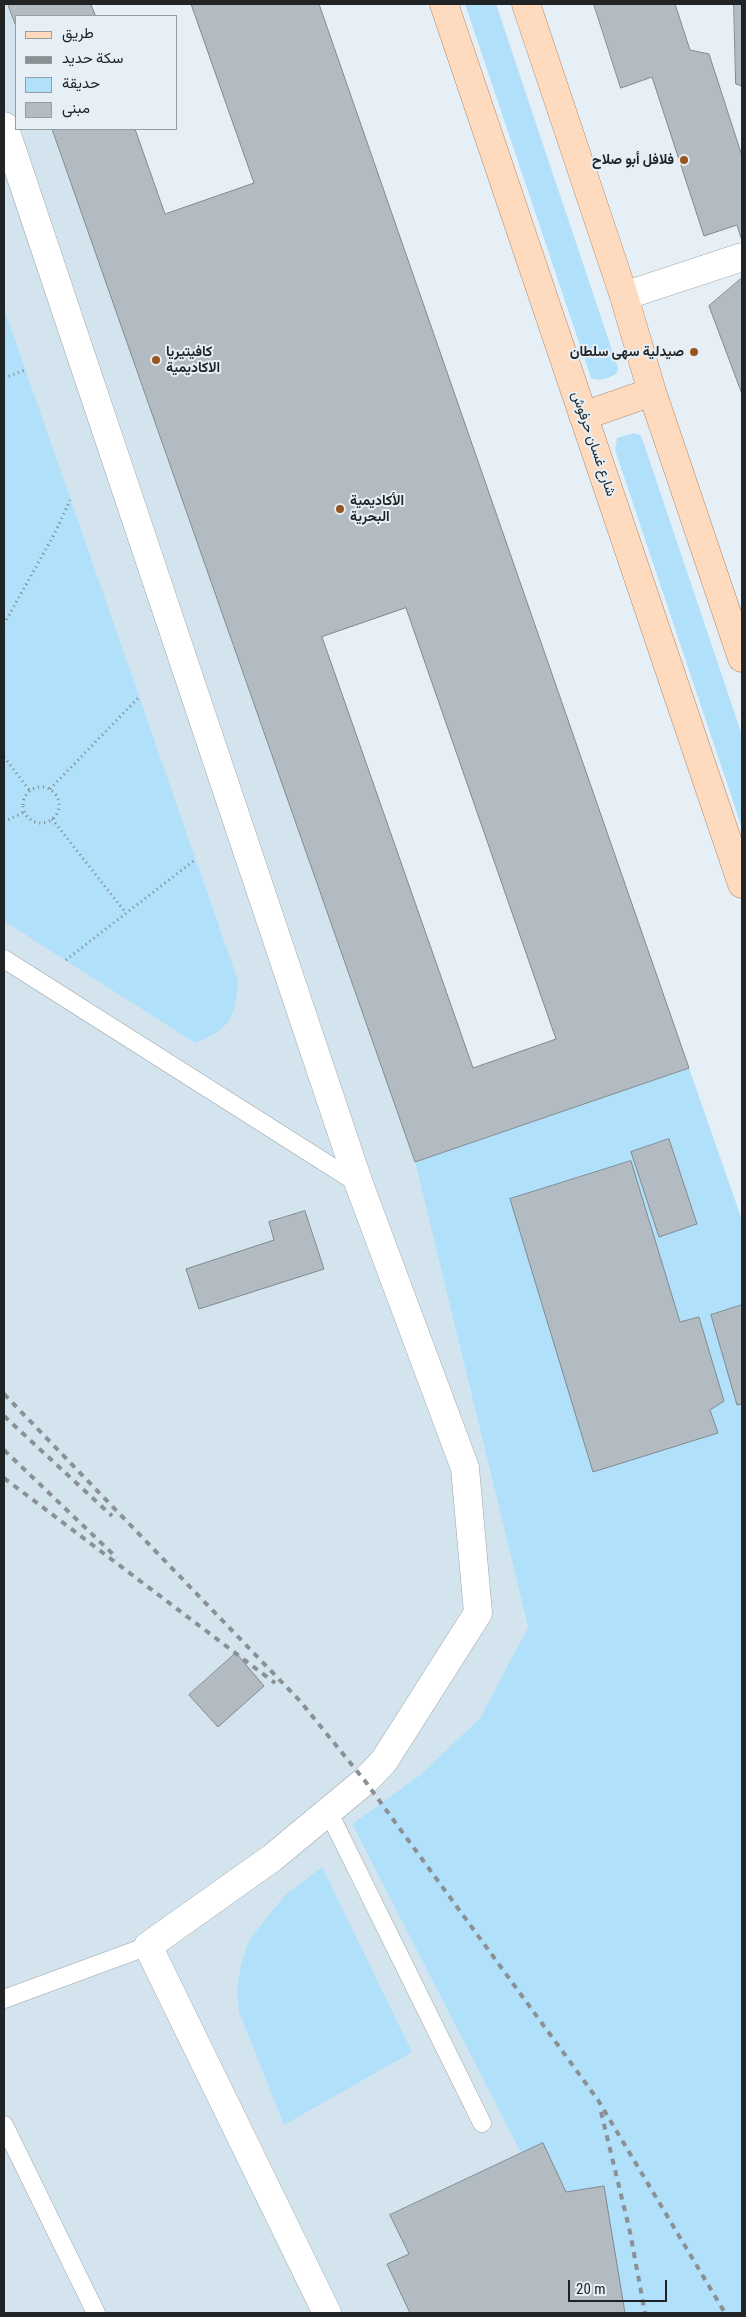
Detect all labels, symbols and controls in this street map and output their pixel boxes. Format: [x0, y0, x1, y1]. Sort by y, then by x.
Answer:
legend [15, 15, 178, 130]
text: طريق [62, 24, 94, 42]
text: سكة حديد [62, 49, 123, 67]
text: حديقة [62, 74, 100, 92]
text: مبنى [62, 99, 90, 117]
place label: فلافل أبو صلاح [592, 152, 674, 168]
marker: فلافل أبو صلاح [678, 154, 690, 166]
place label: كافيتيريا الاكاديمية [166, 344, 220, 377]
place label: صيدلية سهى سلطان [570, 344, 684, 360]
marker: صيدلية سهى سلطان [688, 346, 700, 358]
marker: كافيتيريا الاكاديمية [150, 354, 162, 366]
street label: شارع غسان حرفوش [567, 389, 619, 499]
place label: الأكاديمية البحرية [350, 493, 404, 526]
marker: الأكاديمية البحرية [334, 503, 346, 515]
scale bar [571, 2270, 670, 2302]
text: 20 m [576, 2280, 606, 2298]

